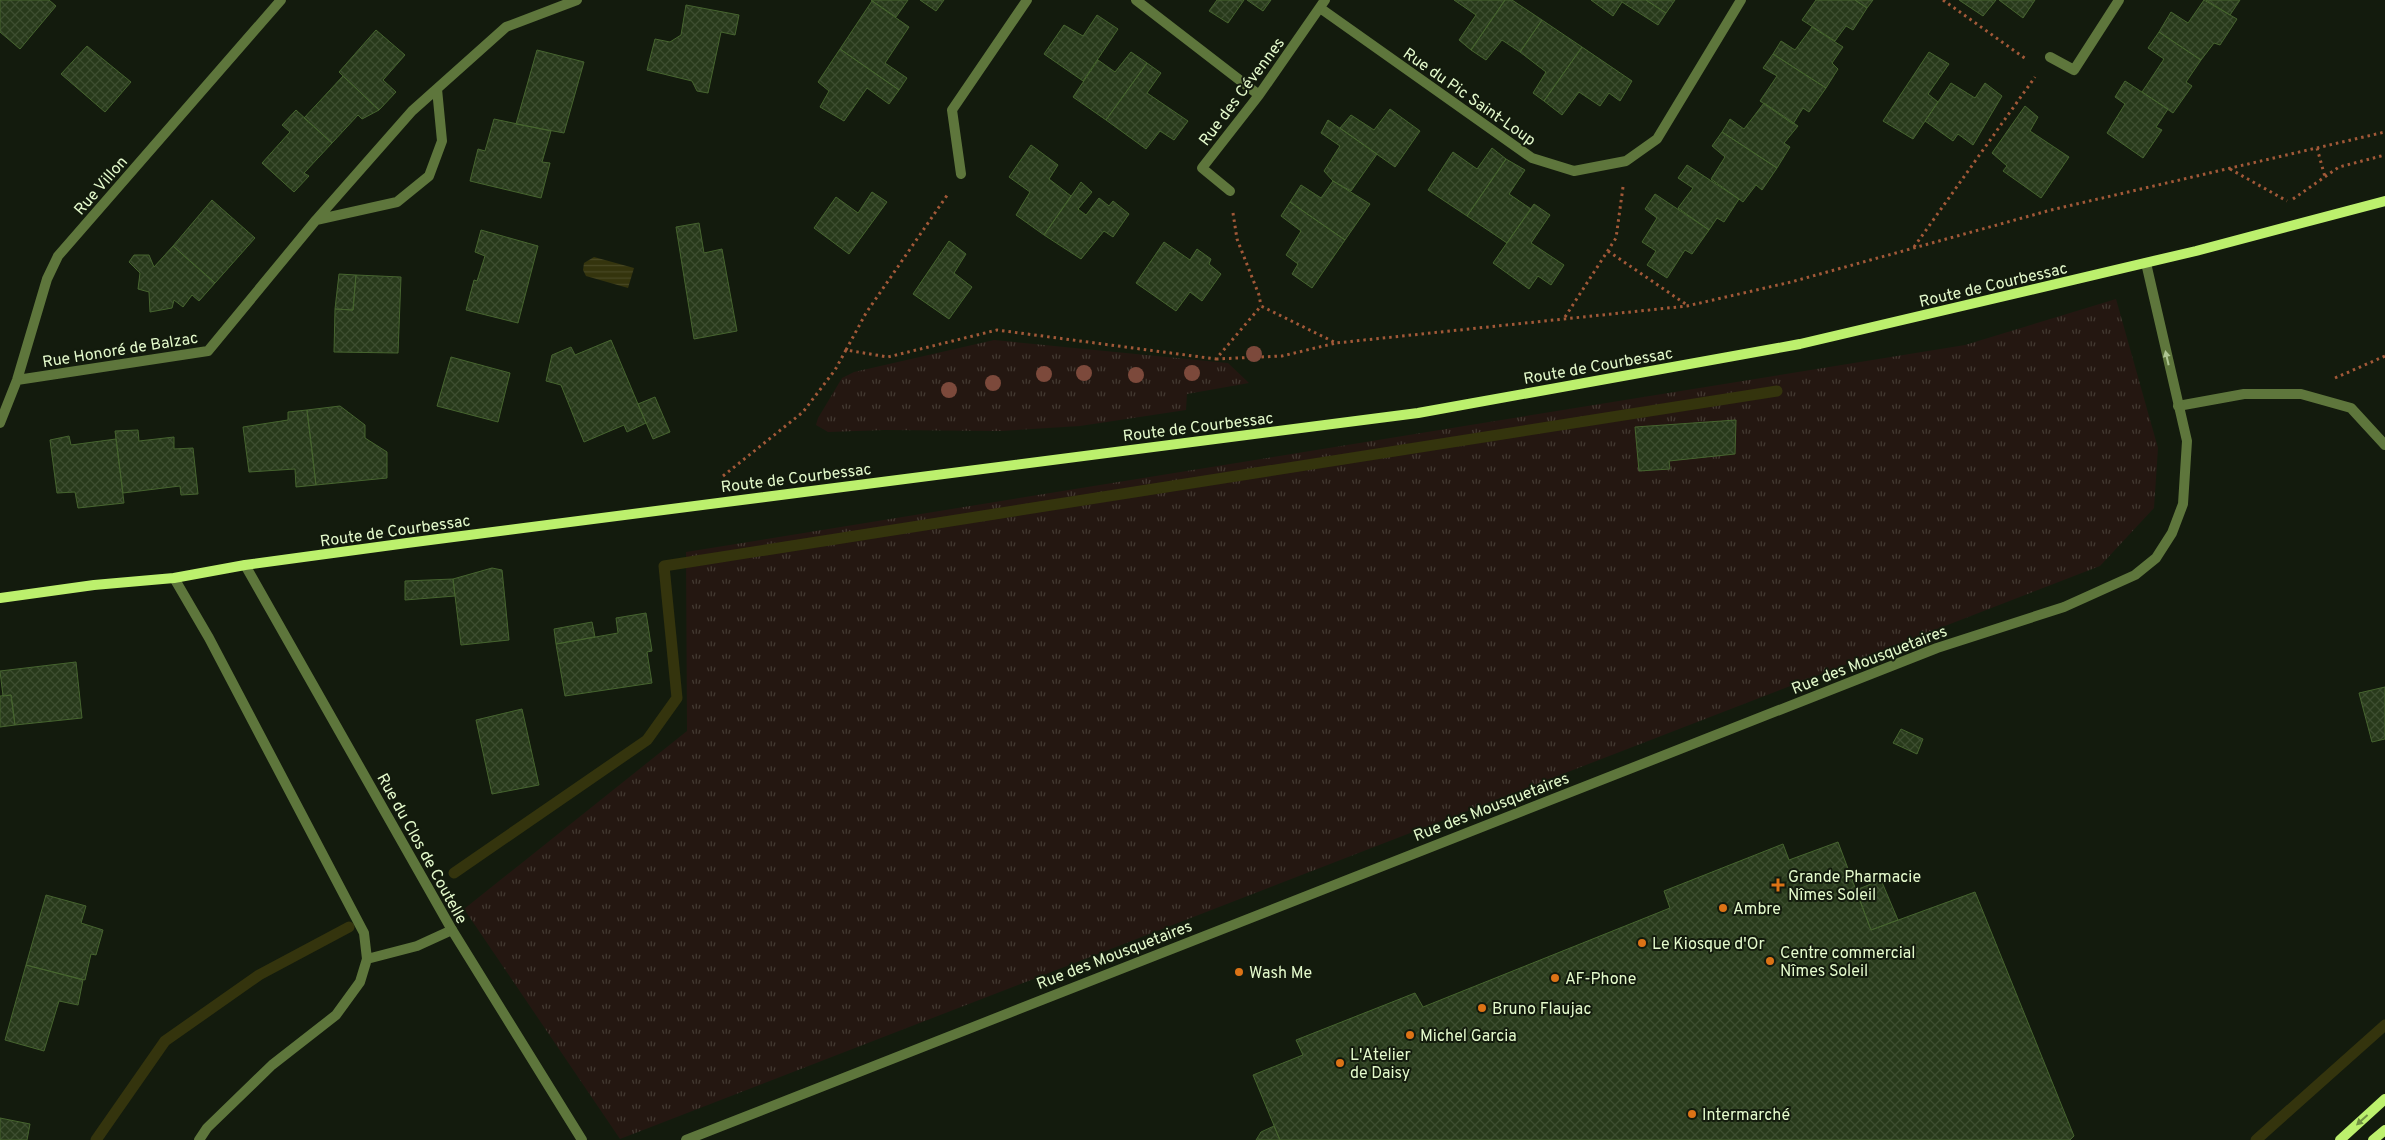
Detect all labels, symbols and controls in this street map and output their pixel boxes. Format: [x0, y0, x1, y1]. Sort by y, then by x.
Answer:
street label: Rue des Cévennes [1195, 34, 1290, 150]
street label: Rue du Pic Saint-Loup [1399, 44, 1539, 151]
street label: Rue Villon [70, 153, 133, 220]
street label: Route de Courbessac [1917, 259, 2070, 313]
street label: Rue Honoré de Balzac [41, 329, 200, 373]
street label: Route de Courbessac [1522, 344, 1675, 390]
one-way arrow [2163, 351, 2171, 366]
street label: Route de Courbessac [1122, 409, 1275, 447]
street label: Route de Courbessac [720, 460, 873, 498]
street label: Route de Courbessac [319, 512, 472, 552]
street label: Rue des Mousquetaires [1789, 622, 1950, 700]
street label: Rue des Mousquetaires [1411, 769, 1572, 847]
street label: Rue du Clos de Coutelle [371, 770, 471, 928]
place label: Grande Pharmacie Nîmes Soleil [1788, 868, 1921, 906]
marker: Grande Pharmacie Nîmes Soleil [1772, 879, 1784, 891]
place label: Ambre [1733, 900, 1781, 920]
marker: Ambre [1717, 902, 1729, 914]
street label: Rue des Mousquetaires [1034, 917, 1195, 995]
place label: Le Kiosque d'Or [1652, 935, 1765, 955]
marker: Le Kiosque d'Or [1636, 937, 1648, 949]
place label: Centre commercial Nîmes Soleil [1780, 944, 1915, 982]
marker: Centre commercial Nîmes Soleil [1764, 955, 1776, 967]
place label: Wash Me [1249, 964, 1312, 984]
marker: Wash Me [1233, 966, 1245, 978]
place label: AF-Phone [1565, 970, 1636, 990]
marker: AF-Phone [1549, 972, 1561, 984]
place label: Bruno Flaujac [1492, 1000, 1592, 1020]
marker: Bruno Flaujac [1476, 1002, 1488, 1014]
place label: Michel Garcia [1420, 1027, 1517, 1047]
marker: Michel Garcia [1404, 1029, 1416, 1041]
place label: L'Atelier de Daisy [1350, 1046, 1411, 1084]
marker: L'Atelier de Daisy [1334, 1057, 1346, 1069]
place label: Intermarché [1702, 1106, 1790, 1126]
marker: Intermarché [1686, 1108, 1698, 1120]
one-way arrow [2357, 1114, 2369, 1126]

